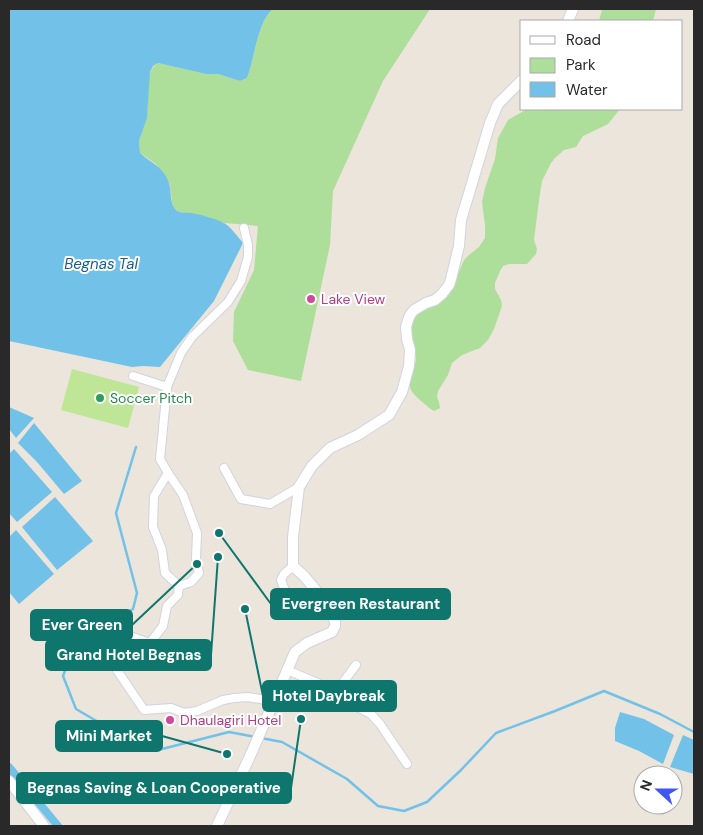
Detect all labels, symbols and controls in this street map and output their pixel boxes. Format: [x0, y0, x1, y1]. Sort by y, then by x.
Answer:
legend [520, 20, 683, 110]
text: Road [566, 30, 601, 50]
text: Park [566, 55, 596, 75]
text: Water [566, 80, 608, 100]
water label: Begnas Tal [64, 254, 138, 274]
place label: Lake View [321, 290, 386, 308]
marker: Lake View [305, 293, 317, 305]
place label: Soccer Pitch [110, 389, 192, 407]
marker: Soccer Pitch [94, 392, 106, 404]
callout: Evergreen Restaurant [271, 589, 450, 619]
text: Evergreen Restaurant [282, 594, 440, 614]
callout: Ever Green [31, 610, 132, 640]
text: Ever Green [42, 615, 122, 635]
callout: Grand Hotel Begnas [46, 640, 211, 670]
text: Grand Hotel Begnas [57, 645, 202, 665]
callout: Hotel Daybreak [263, 681, 396, 711]
text: Hotel Daybreak [273, 686, 386, 706]
place label: Dhaulagiri Hotel [180, 711, 281, 729]
marker: Dhaulagiri Hotel [164, 714, 176, 726]
callout: Mini Market [56, 721, 162, 751]
text: Mini Market [66, 726, 152, 746]
north arrow [633, 765, 683, 815]
callout: Begnas Saving & Loan Cooperative [17, 773, 291, 803]
text: N [636, 777, 656, 793]
text: Begnas Saving & Loan Cooperative [27, 778, 281, 798]

